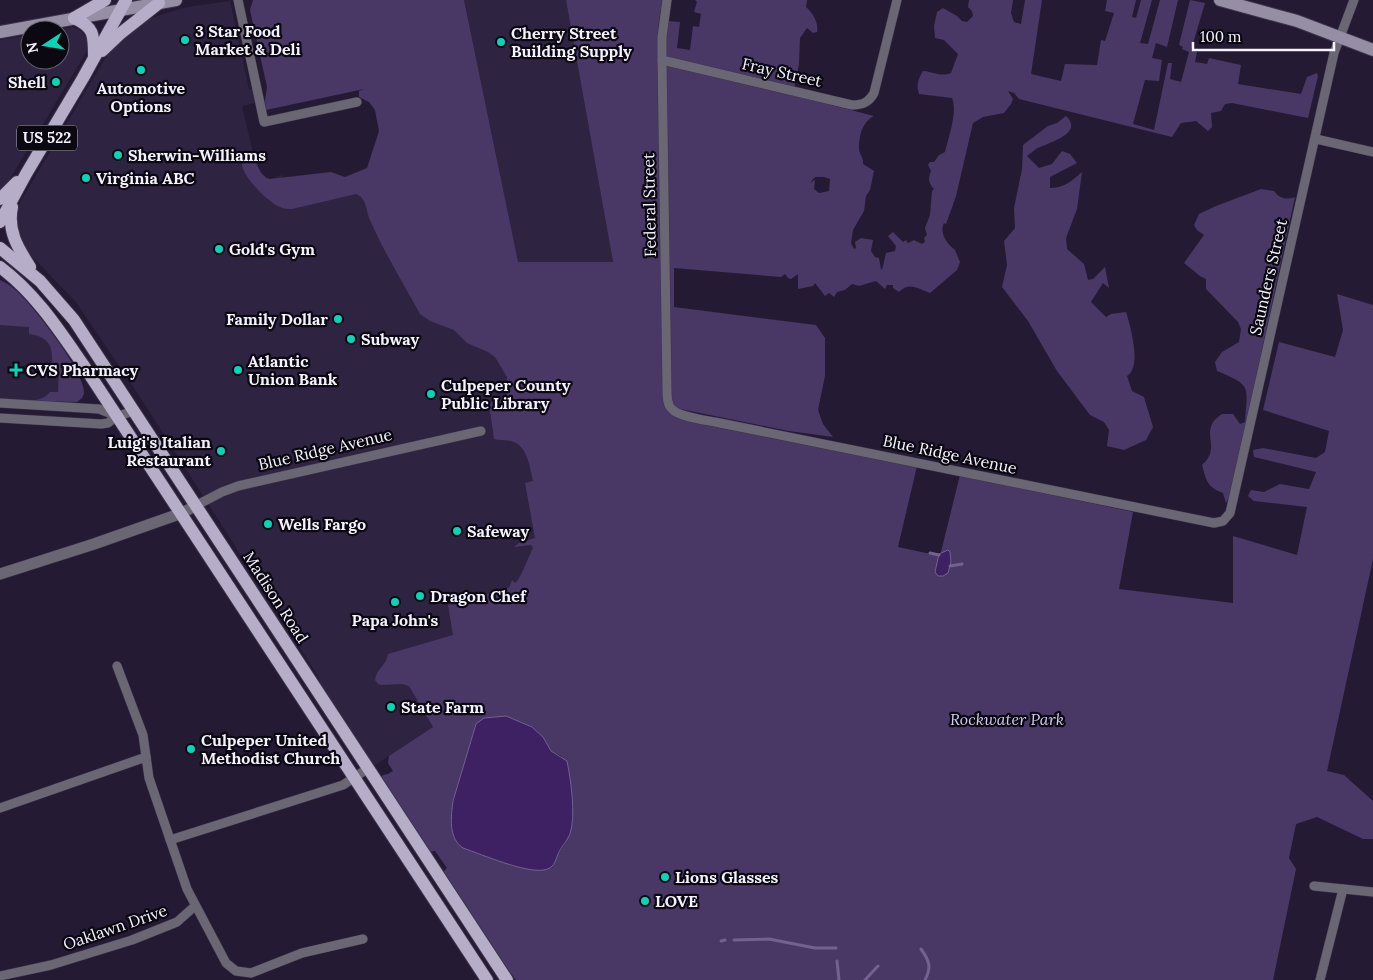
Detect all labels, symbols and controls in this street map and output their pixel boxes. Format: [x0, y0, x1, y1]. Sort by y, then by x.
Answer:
north arrow [20, 20, 70, 70]
scale bar [1193, 20, 1334, 52]
place label: 3 Star Food Market & Deli [195, 21, 301, 59]
place label: Cherry Street Building Supply [511, 23, 632, 61]
text: 100 m [1200, 27, 1241, 46]
marker: 3 Star Food Market & Deli [179, 34, 191, 46]
marker: Cherry Street Building Supply [495, 36, 507, 48]
text: N [22, 40, 42, 55]
street label: Fray Street [740, 53, 825, 91]
marker: Automotive Options [135, 64, 147, 76]
place label: Shell [8, 72, 46, 92]
marker: Shell [50, 76, 62, 88]
place label: Automotive Options [97, 78, 186, 116]
road number: US 522 [17, 126, 77, 150]
place label: Sherwin-Williams [128, 145, 266, 165]
marker: Sherwin-Williams [112, 149, 124, 161]
street label: Federal Street [638, 152, 660, 257]
place label: Virginia ABC [96, 168, 194, 188]
marker: Virginia ABC [80, 172, 92, 184]
street label: Saunders Street [1245, 216, 1291, 337]
place label: Gold's Gym [229, 239, 315, 259]
marker: Gold's Gym [213, 243, 225, 255]
place label: Family Dollar [226, 309, 328, 329]
marker: Family Dollar [332, 313, 344, 325]
place label: Subway [361, 329, 419, 349]
marker: Subway [345, 333, 357, 345]
place label: Atlantic Union Bank [248, 351, 338, 389]
place label: CVS Pharmacy [26, 360, 138, 380]
marker: CVS Pharmacy [10, 364, 22, 376]
marker: Atlantic Union Bank [232, 364, 244, 376]
place label: Culpeper County Public Library [441, 375, 571, 413]
marker: Culpeper County Public Library [425, 388, 437, 400]
street label: Blue Ridge Avenue [256, 424, 394, 474]
street label: Blue Ridge Avenue [881, 430, 1019, 478]
place label: Luigi's Italian Restaurant [108, 432, 211, 470]
marker: Luigi's Italian Restaurant [215, 445, 227, 457]
place label: Wells Fargo [278, 514, 366, 534]
marker: Wells Fargo [262, 518, 274, 530]
place label: Safeway [467, 521, 529, 541]
marker: Safeway [451, 525, 463, 537]
street label: Madison Road [239, 548, 313, 647]
place label: Dragon Chef [430, 586, 527, 606]
marker: Dragon Chef [414, 590, 426, 602]
marker: Papa John's [389, 596, 401, 608]
place label: Papa John's [352, 610, 439, 630]
place label: State Farm [401, 697, 484, 717]
marker: State Farm [385, 701, 397, 713]
park label: Rockwater Park [950, 709, 1064, 729]
place label: Culpeper United Methodist Church [201, 730, 340, 768]
marker: Culpeper United Methodist Church [185, 743, 197, 755]
place label: Lions Glasses [675, 867, 779, 887]
marker: Lions Glasses [659, 871, 671, 883]
place label: LOVE [655, 891, 698, 911]
marker: LOVE [639, 895, 651, 907]
street label: Oaklawn Drive [60, 900, 170, 954]

